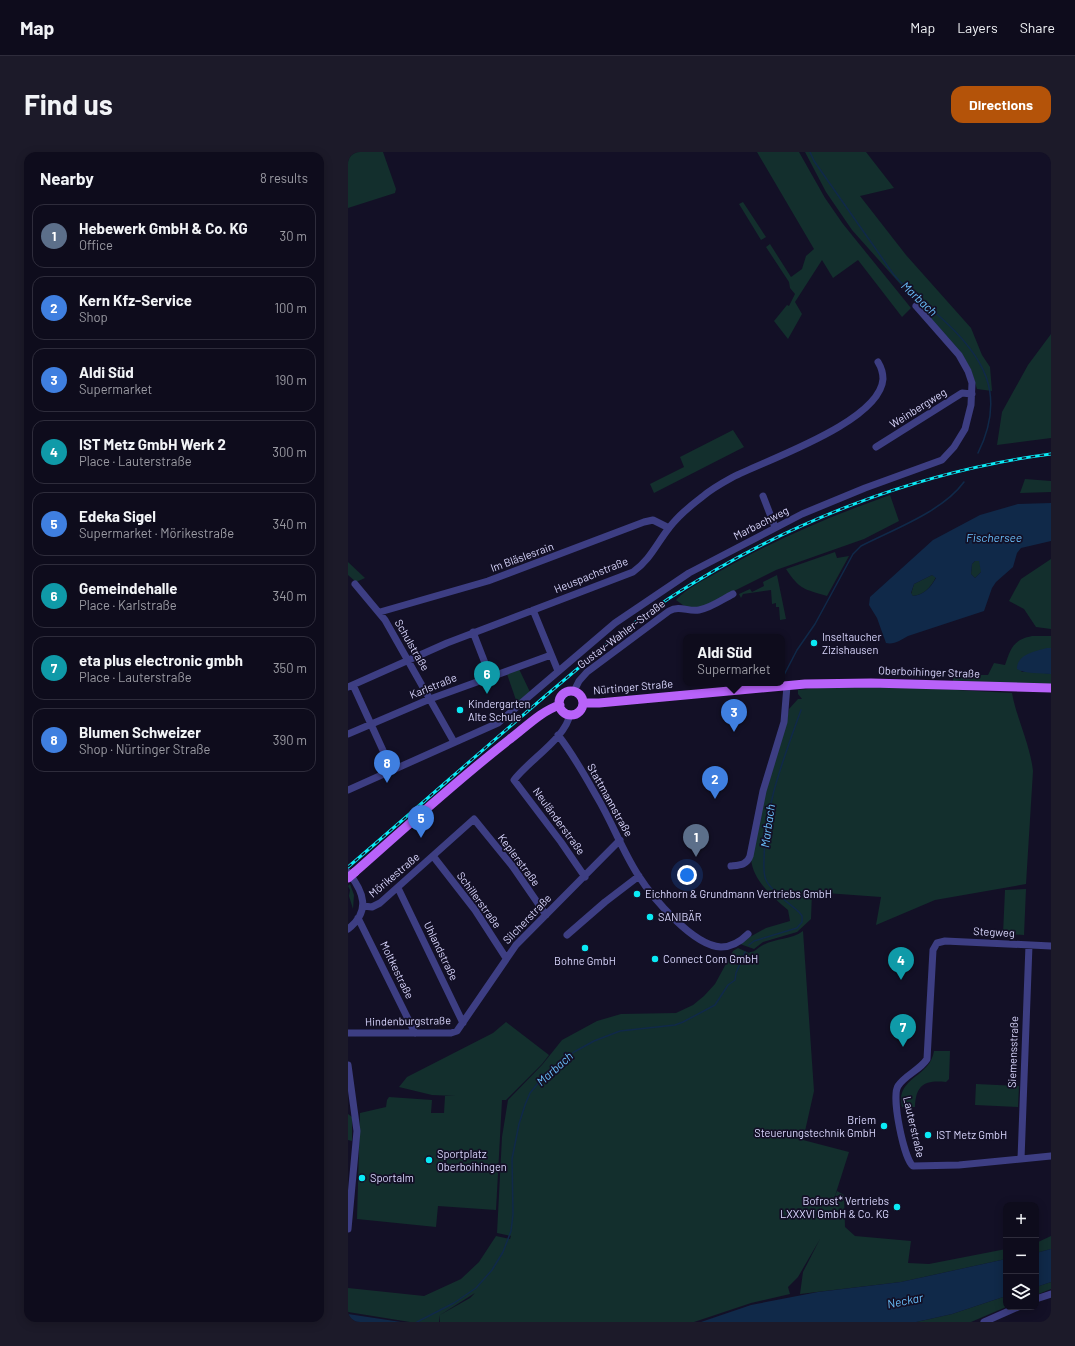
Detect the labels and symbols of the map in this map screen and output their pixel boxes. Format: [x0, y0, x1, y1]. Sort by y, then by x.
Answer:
water label: Marbach [899, 278, 941, 318]
street label: Weinbergweg [887, 385, 949, 430]
street label: Marbachweg [731, 503, 791, 542]
water label: Fischersee [966, 530, 1022, 544]
street label: Im Bläslesrain [488, 539, 555, 574]
street label: Heuspachstraße [552, 554, 630, 595]
street label: Gustav-Wahler-Straße [574, 596, 667, 671]
street label: Schulstraße [392, 617, 432, 673]
place label: Inseltaucher Zizishausen [822, 630, 881, 656]
marker: Inseltaucher Zizishausen [809, 638, 819, 648]
pin: 6 [474, 661, 500, 694]
street label: Oberboihinger Straße [878, 663, 980, 680]
street label: Karlstraße [407, 670, 458, 701]
street label: Nürtinger Straße [592, 677, 674, 696]
place label: Kindergarten Alte Schule [468, 697, 530, 723]
pin: 3 [721, 699, 747, 732]
marker: Kindergarten Alte Schule [455, 705, 465, 715]
pin: 8 [374, 750, 400, 783]
street label: Stattmannstraße [585, 761, 636, 839]
pin: 2 [702, 766, 728, 799]
street label: Neuländerstraße [531, 785, 588, 857]
water label: Marbach [757, 803, 777, 849]
pin: 5 [408, 805, 434, 838]
pin: 1 [683, 824, 709, 857]
street label: Keplerstraße [496, 831, 543, 888]
street label: Mörikestraße [366, 849, 422, 900]
your location [677, 865, 697, 885]
street label: Schillerstraße [455, 869, 504, 931]
place label: Eichhorn & Grundmann Vertriebs GmbH [645, 887, 832, 900]
marker: Eichhorn & Grundmann Vertriebs GmbH [632, 889, 642, 899]
street label: Silcherstraße [500, 891, 554, 946]
place label: SANIBÄR [658, 909, 702, 923]
marker: SANIBÄR [645, 912, 655, 922]
street label: Uhlandstraße [422, 919, 461, 982]
street label: Stegweg [973, 924, 1015, 939]
street label: Moltkestraße [378, 939, 417, 1001]
marker: Bohne GmbH [580, 943, 590, 953]
pin: 4 [888, 947, 914, 980]
place label: Connect Com GmbH [663, 952, 758, 965]
place label: Bohne GmbH [554, 954, 616, 967]
marker: Connect Com GmbH [650, 954, 660, 964]
street label: Hindenburgstraße [365, 1013, 451, 1028]
pin: 7 [890, 1014, 916, 1047]
street label: Siemensstraße [1005, 1016, 1020, 1088]
water label: Marbach [533, 1048, 575, 1088]
street label: Lauterstraße [901, 1095, 928, 1159]
place label: Briem Steuerungstechnik GmbH [754, 1113, 876, 1139]
marker: Briem Steuerungstechnik GmbH [879, 1121, 889, 1131]
place label: IST Metz GmbH [936, 1128, 1007, 1141]
marker: IST Metz GmbH [923, 1130, 933, 1140]
place label: Sportplatz Oberboihingen [437, 1147, 507, 1173]
marker: Sportplatz Oberboihingen [424, 1155, 434, 1165]
place label: Sportalm [370, 1171, 414, 1184]
marker: Sportalm [357, 1173, 367, 1183]
place label: Bofrost* Vertriebs LXXXVI GmbH & Co. KG [780, 1194, 889, 1220]
marker: Bofrost* Vertriebs LXXXVI GmbH & Co. KG [892, 1202, 902, 1212]
water label: Neckar [886, 1290, 925, 1310]

